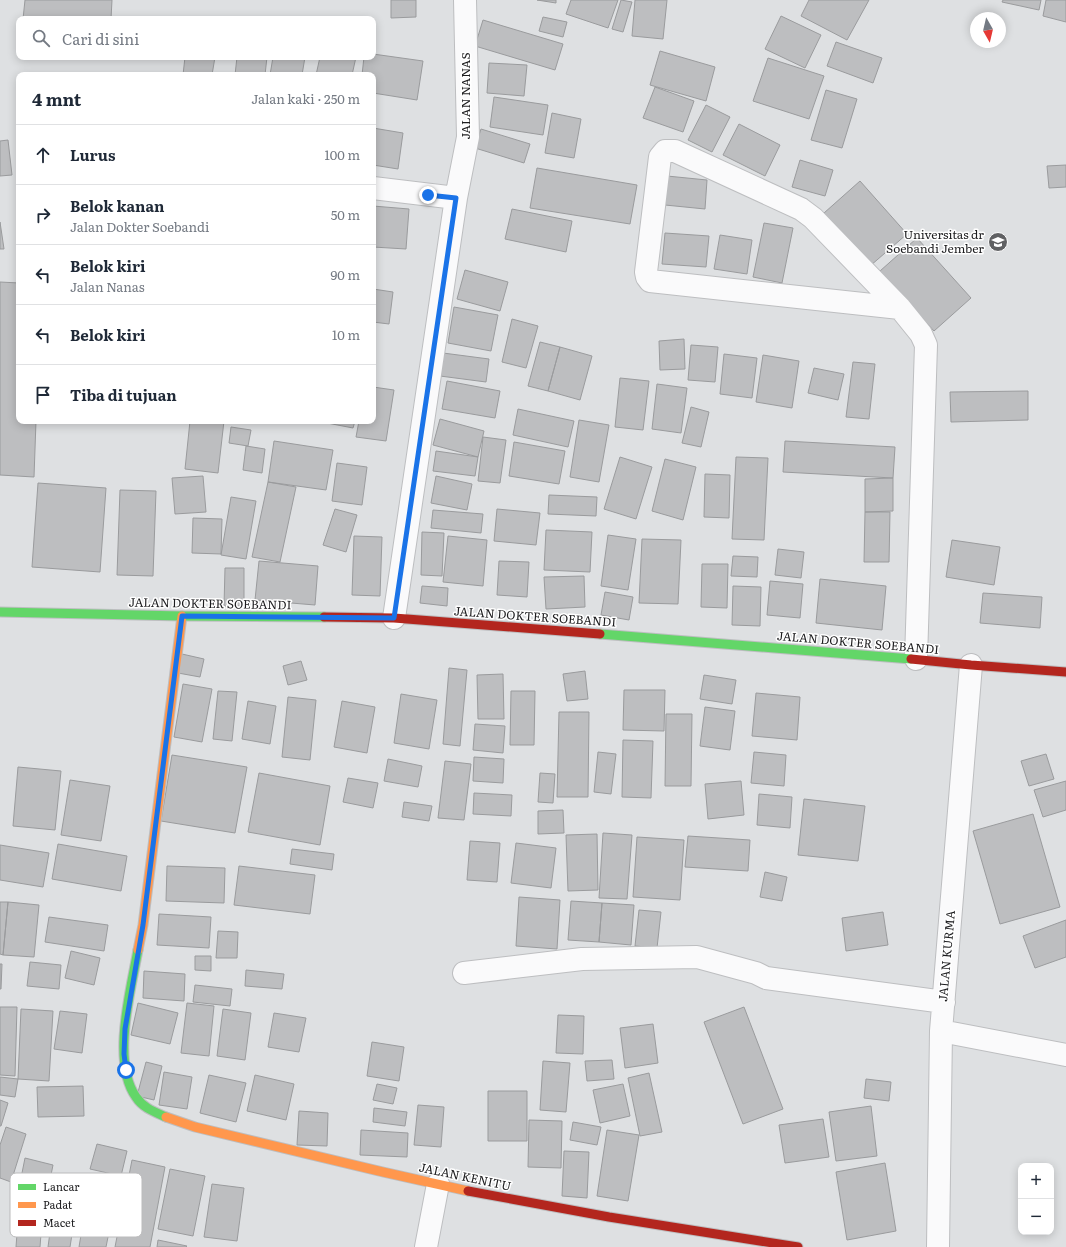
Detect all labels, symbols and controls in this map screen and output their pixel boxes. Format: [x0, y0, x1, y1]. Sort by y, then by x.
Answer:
north arrow [970, 12, 1006, 48]
search box [16, 16, 376, 60]
icon: search [30, 27, 52, 49]
text: Cari di sini [62, 27, 139, 50]
street label: JALAN NANAS [456, 52, 474, 140]
text: 4 mnt [32, 86, 81, 111]
text: Jalan kaki · 250 m [251, 89, 360, 108]
text: Lurus [70, 143, 115, 166]
icon: ahead [32, 144, 54, 166]
text: 100 m [324, 145, 360, 164]
route end [419, 186, 437, 204]
text: Belok kanan [70, 194, 164, 217]
icon: right [32, 204, 54, 226]
text: 50 m [331, 205, 360, 224]
text: Jalan Dokter Soebandi [70, 217, 209, 236]
place label: Universitas dr Soebandi Jember [886, 225, 984, 257]
school or university icon: Universitas dr Soebandi Jember [987, 231, 1009, 253]
text: Belok kiri [70, 254, 146, 277]
icon: left [32, 264, 54, 286]
text: 90 m [330, 265, 360, 284]
text: Jalan Nanas [70, 277, 145, 296]
text: Belok kiri [70, 323, 146, 346]
icon: left [32, 324, 54, 346]
text: 10 m [332, 325, 360, 344]
text: Tiba di tujuan [70, 383, 177, 406]
icon: arrive [32, 384, 54, 406]
street label: JALAN DOKTER SOEBANDI [128, 593, 292, 613]
street label: JALAN DOKTER SOEBANDI [453, 601, 617, 631]
street label: JALAN DOKTER SOEBANDI [776, 626, 940, 658]
street label: JALAN KURMA [933, 909, 959, 1002]
route start [117, 1061, 135, 1079]
street label: JALAN KENITU [417, 1157, 513, 1195]
map controls [1018, 1163, 1054, 1235]
button: + [1018, 1163, 1054, 1199]
legend [10, 1173, 142, 1237]
text: Lancar [43, 1178, 80, 1194]
text: Padat [43, 1196, 73, 1212]
button: − [1018, 1199, 1054, 1235]
text: Macet [43, 1214, 76, 1230]

